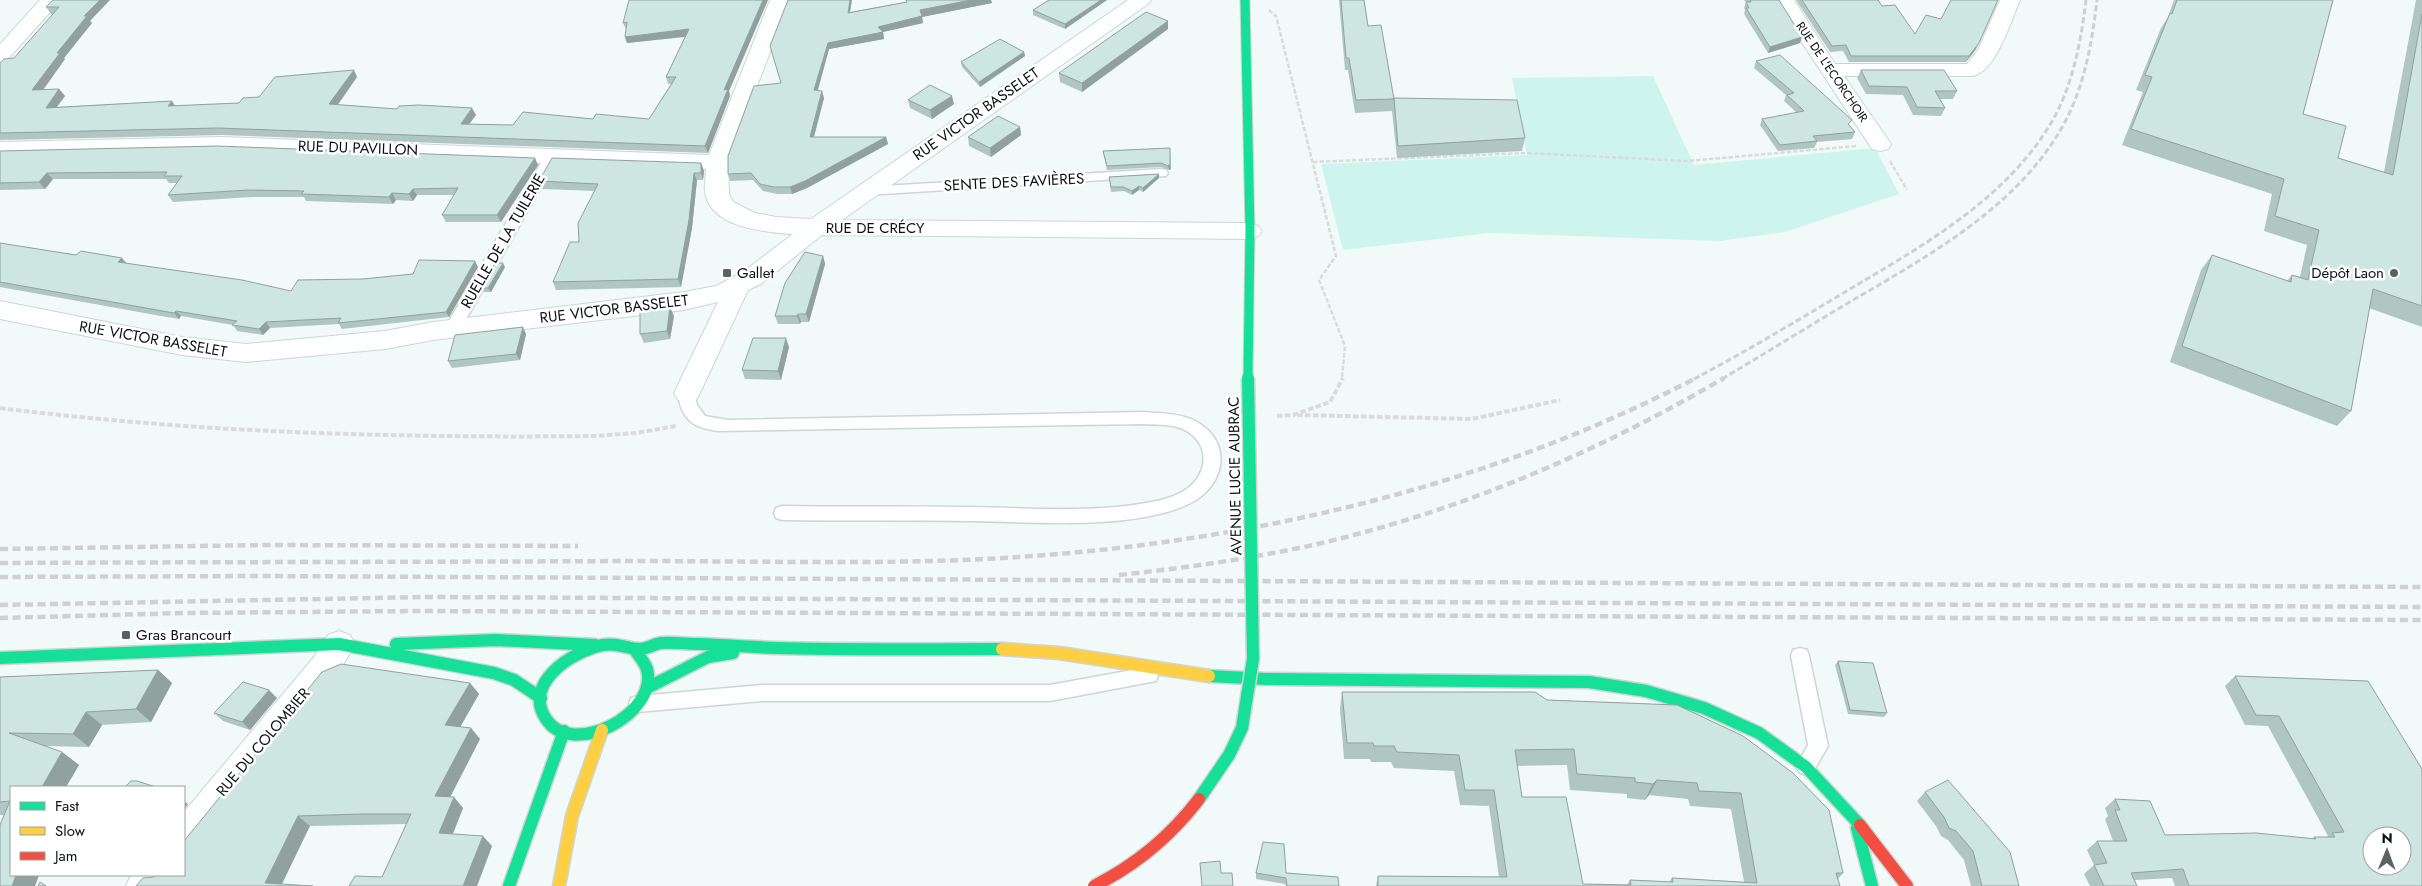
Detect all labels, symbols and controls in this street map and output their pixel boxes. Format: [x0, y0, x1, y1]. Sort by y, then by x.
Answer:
street label: RUE DE L'ECORCHOIR [1792, 18, 1872, 126]
street label: RUE VICTOR BASSELET [908, 62, 1044, 166]
street label: RUE DU PAVILLON [297, 135, 419, 161]
street label: SENTE DES FAVIÈRES [943, 167, 1085, 197]
street label: RUELLE DE LA TUILERIE [455, 170, 551, 312]
street label: RUE DE CRÉCY [826, 217, 925, 239]
place label: Gallet [737, 262, 774, 284]
place label: Dépôt Laon [2311, 262, 2384, 284]
marker: Gallet [721, 267, 733, 279]
marker: Dépôt Laon [2388, 267, 2400, 279]
street label: RUE VICTOR BASSELET [538, 289, 690, 329]
street label: RUE VICTOR BASSELET [77, 315, 229, 363]
street label: AVENUE LUCIE AUBRAC [1223, 396, 1247, 556]
place label: Gras Brancourt [136, 624, 232, 646]
marker: Gras Brancourt [120, 629, 132, 641]
street label: RUE DU COLOMBIER [211, 682, 315, 801]
legend [10, 786, 185, 876]
text: Fast [55, 795, 79, 817]
text: Slow [55, 820, 86, 842]
north arrow [2362, 826, 2412, 876]
text: N [2381, 828, 2393, 848]
text: Jam [53, 845, 78, 867]

